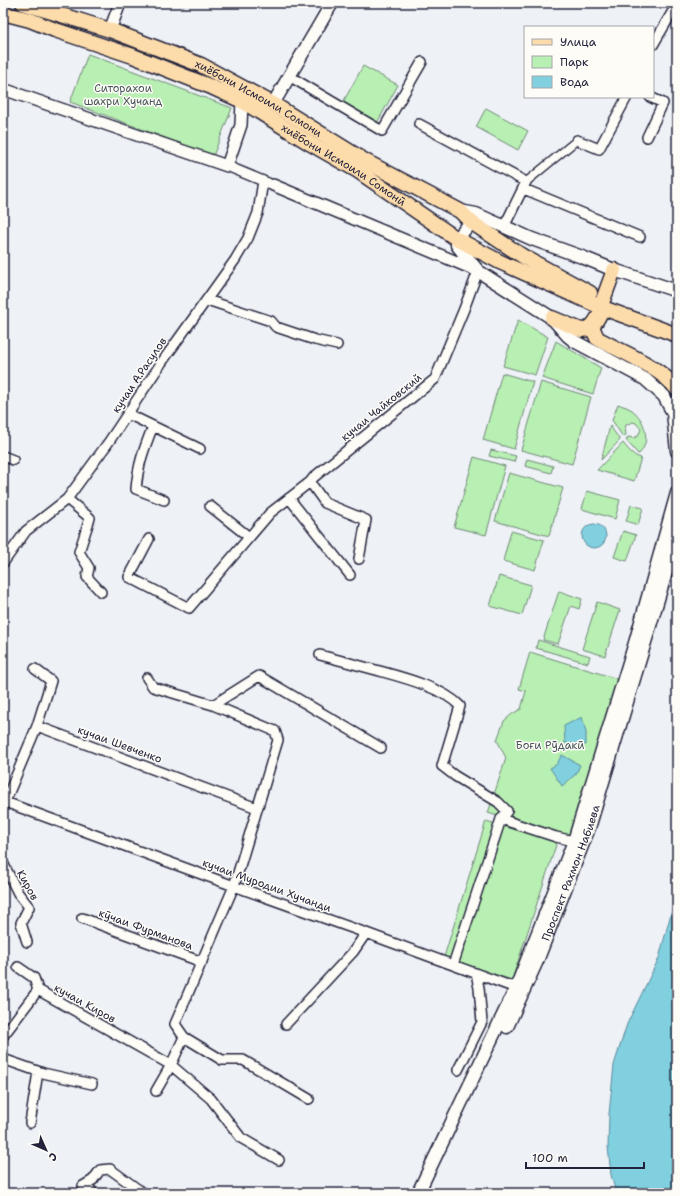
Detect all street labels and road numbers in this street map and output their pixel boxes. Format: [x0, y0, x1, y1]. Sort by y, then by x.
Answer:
street label: хиёбони Исмоили Сомони [193, 56, 325, 141]
street label: хиёбони Исмоили Сомонӣ [278, 120, 409, 210]
street label: кучаи А.Расулов [109, 334, 170, 416]
street label: кучаи Чайковский [338, 370, 425, 445]
street label: кучаи Шевченко [76, 722, 164, 767]
street label: Проспект Рахмон Набиева [539, 803, 604, 943]
street label: кучаи Муродии Хучанди [200, 855, 333, 916]
street label: Киров [13, 867, 42, 903]
street label: кӯчаи Фурманова [97, 905, 195, 954]
street label: кучаи Киров [51, 980, 118, 1027]

